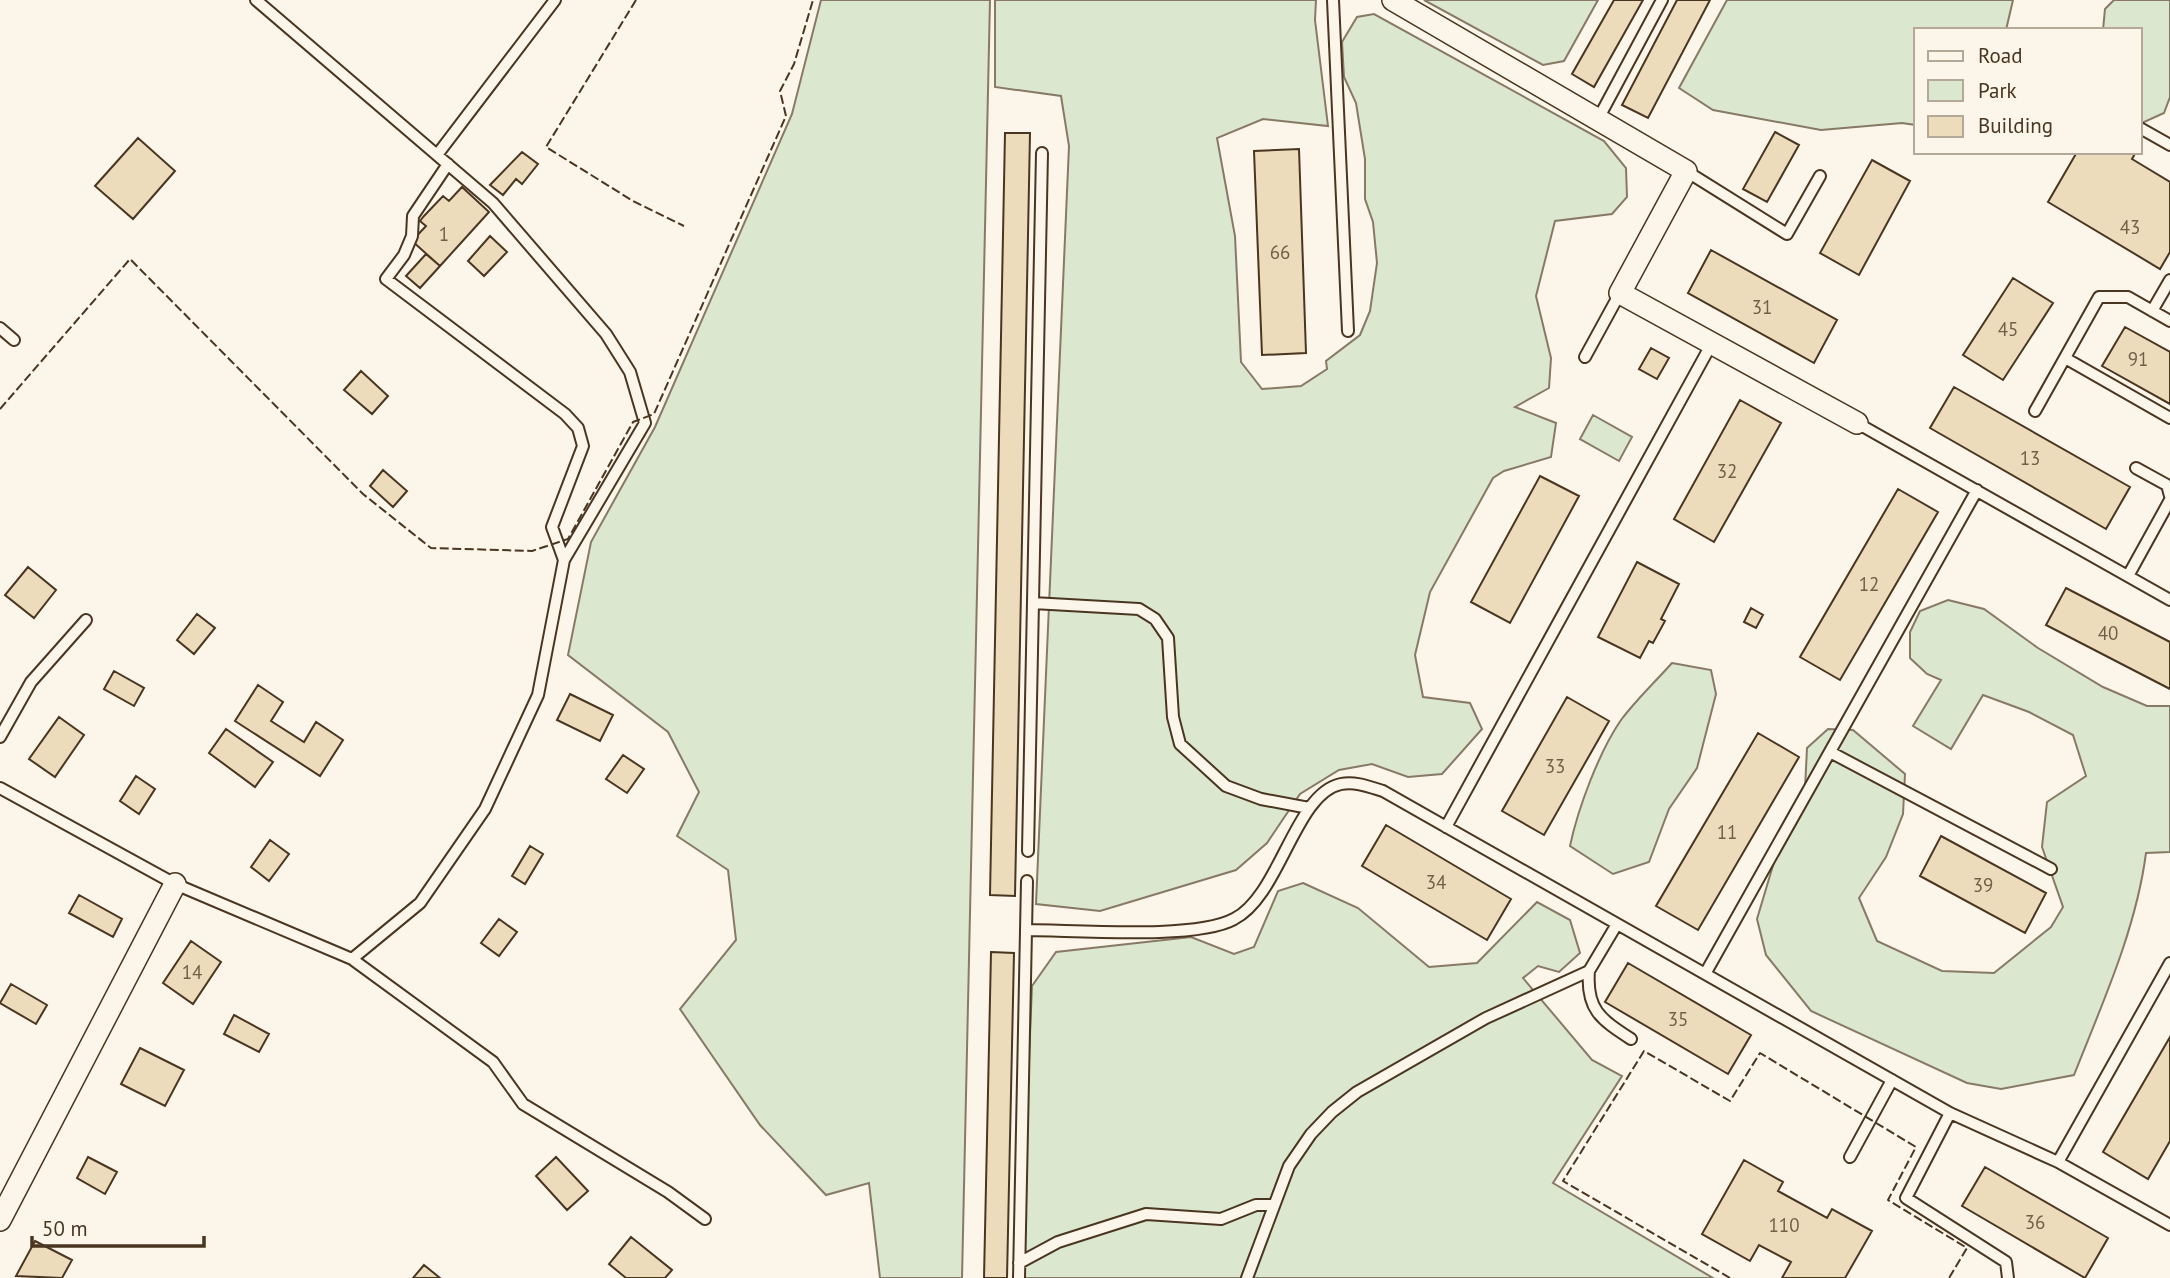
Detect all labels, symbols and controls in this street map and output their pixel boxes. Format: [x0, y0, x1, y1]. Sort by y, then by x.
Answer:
legend [1914, 28, 2142, 154]
text: Road [1978, 42, 2022, 69]
text: Park [1978, 77, 2017, 104]
text: Building [1978, 112, 2053, 139]
house number: 43 [2120, 215, 2140, 239]
house number: 1 [439, 222, 449, 246]
house number: 66 [1270, 240, 1290, 264]
house number: 31 [1752, 295, 1772, 319]
house number: 45 [1998, 317, 2018, 341]
house number: 91 [2128, 347, 2148, 371]
house number: 13 [2020, 446, 2040, 470]
house number: 32 [1717, 459, 1737, 483]
house number: 12 [1859, 572, 1879, 596]
house number: 40 [2098, 621, 2118, 645]
house number: 33 [1545, 754, 1565, 778]
house number: 11 [1717, 820, 1737, 844]
house number: 34 [1426, 870, 1446, 894]
house number: 39 [1973, 873, 1993, 897]
house number: 14 [182, 960, 202, 984]
house number: 35 [1668, 1007, 1688, 1031]
scale bar [32, 1204, 203, 1248]
house number: 36 [2025, 1210, 2045, 1234]
house number: 110 [1768, 1213, 1800, 1237]
text: 50 m [42, 1215, 88, 1242]

